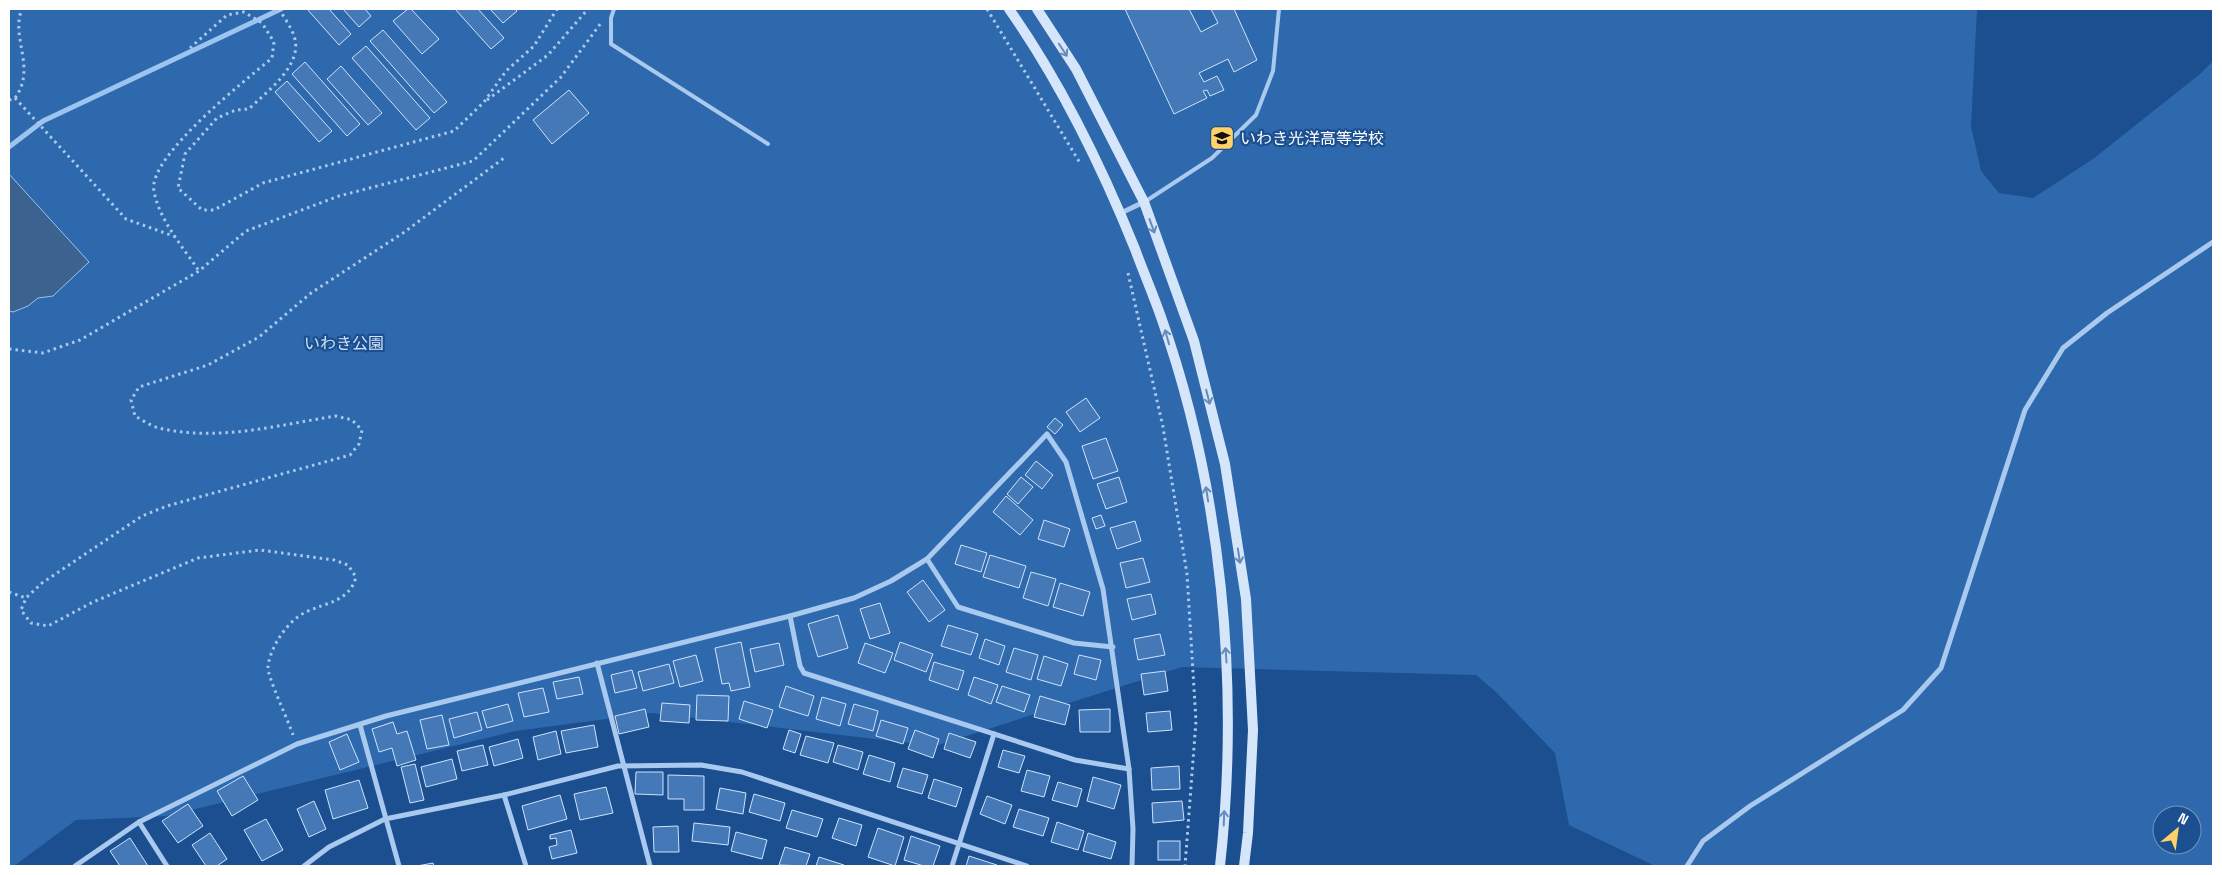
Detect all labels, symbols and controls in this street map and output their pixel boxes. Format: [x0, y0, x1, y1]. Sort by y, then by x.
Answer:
one-way arrow [1059, 42, 1069, 56]
school or university icon: いわき光洋高等学校 [1209, 125, 1235, 151]
place label: いわき光洋高等学校 [1240, 128, 1384, 149]
one-way arrow [1148, 218, 1157, 233]
one-way arrow [1162, 329, 1172, 345]
park label: いわき公園 [304, 333, 384, 354]
one-way arrow [1204, 388, 1213, 404]
one-way arrow [1201, 486, 1211, 502]
one-way arrow [1234, 548, 1244, 564]
one-way arrow [1222, 648, 1231, 664]
north arrow [2152, 805, 2202, 855]
text: N [2175, 808, 2192, 829]
one-way arrow [1220, 810, 1229, 826]

